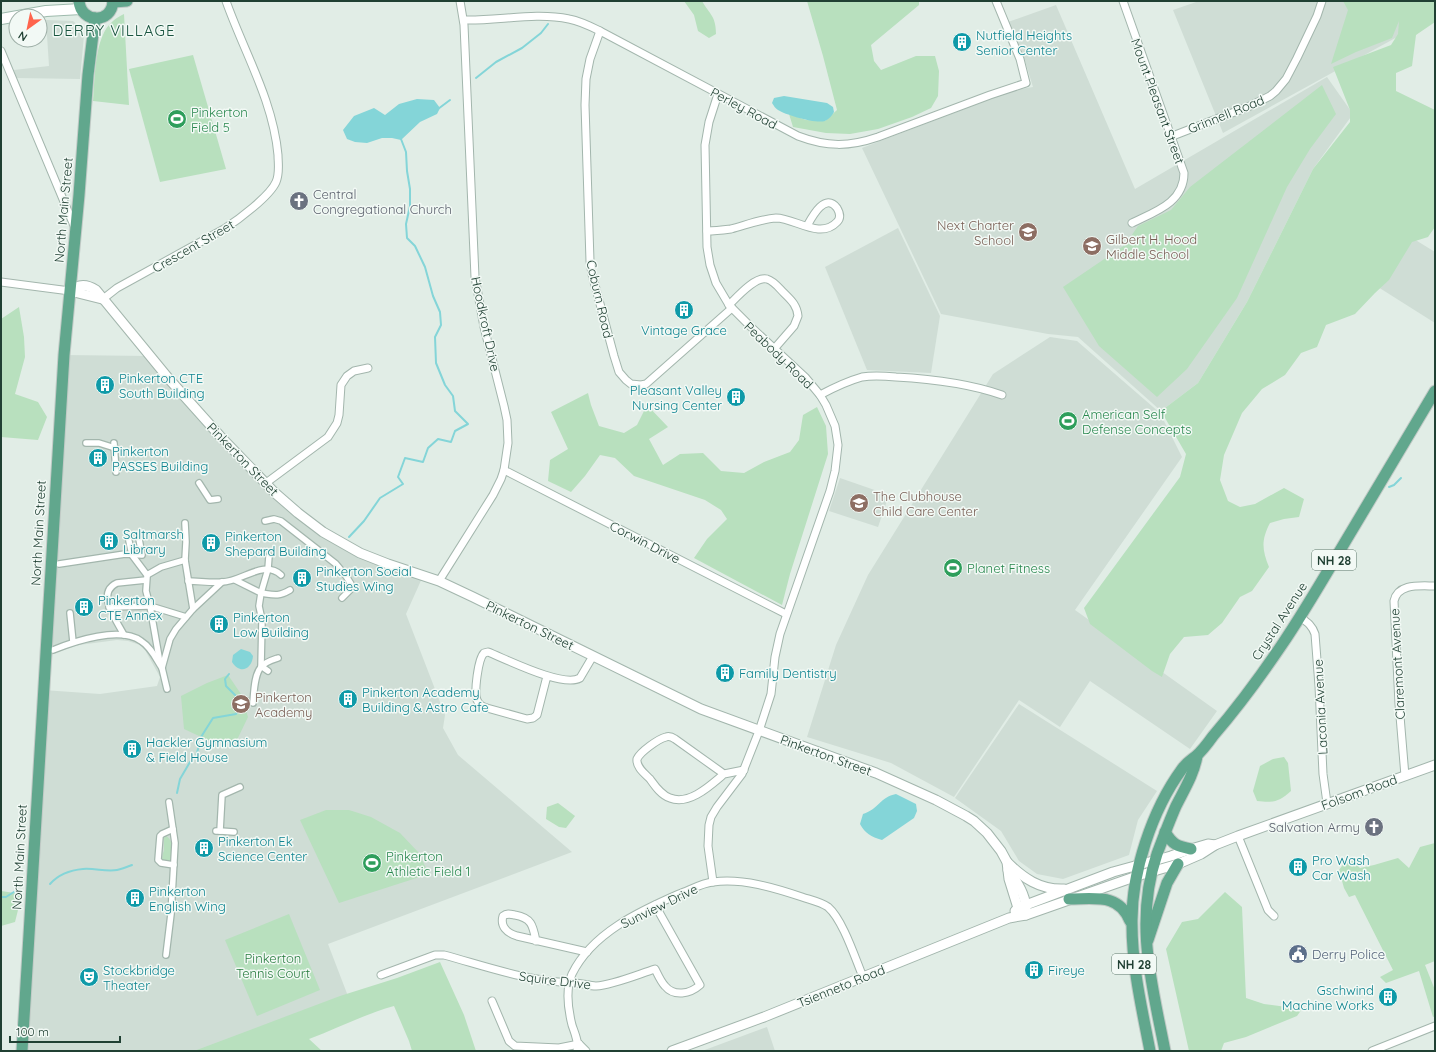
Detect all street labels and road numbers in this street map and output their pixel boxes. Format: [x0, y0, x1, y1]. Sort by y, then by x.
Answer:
street label: Mount Pleasant Street [1128, 36, 1188, 166]
street label: Perley Road [708, 84, 780, 132]
street label: Grinnell Road [1185, 91, 1267, 137]
street label: North Main Street [50, 157, 76, 263]
street label: Crescent Street [149, 216, 237, 276]
street label: Coburn Road [583, 258, 617, 340]
street label: Hoodkroft Drive [468, 275, 504, 373]
street label: Peabody Road [741, 318, 817, 392]
street label: Pinkerton Street [204, 419, 282, 499]
street label: North Main Street [27, 480, 49, 586]
street label: Corwin Drive [607, 517, 683, 567]
road number: NH 28 [1312, 550, 1356, 570]
street label: Crystal Avenue [1248, 579, 1310, 663]
street label: Pinkerton Street [483, 597, 577, 653]
street label: Claremont Avenue [1386, 608, 1408, 720]
street label: Laconia Avenue [1310, 659, 1330, 755]
street label: Pinkerton Street [778, 731, 874, 779]
street label: Folsom Road [1319, 771, 1399, 813]
street label: North Main Street [8, 804, 30, 910]
street label: Sunview Drive [618, 880, 700, 932]
road number: NH 28 [1112, 954, 1156, 974]
street label: Tsienneto Road [795, 961, 887, 1011]
street label: Squire Drive [518, 968, 592, 992]

